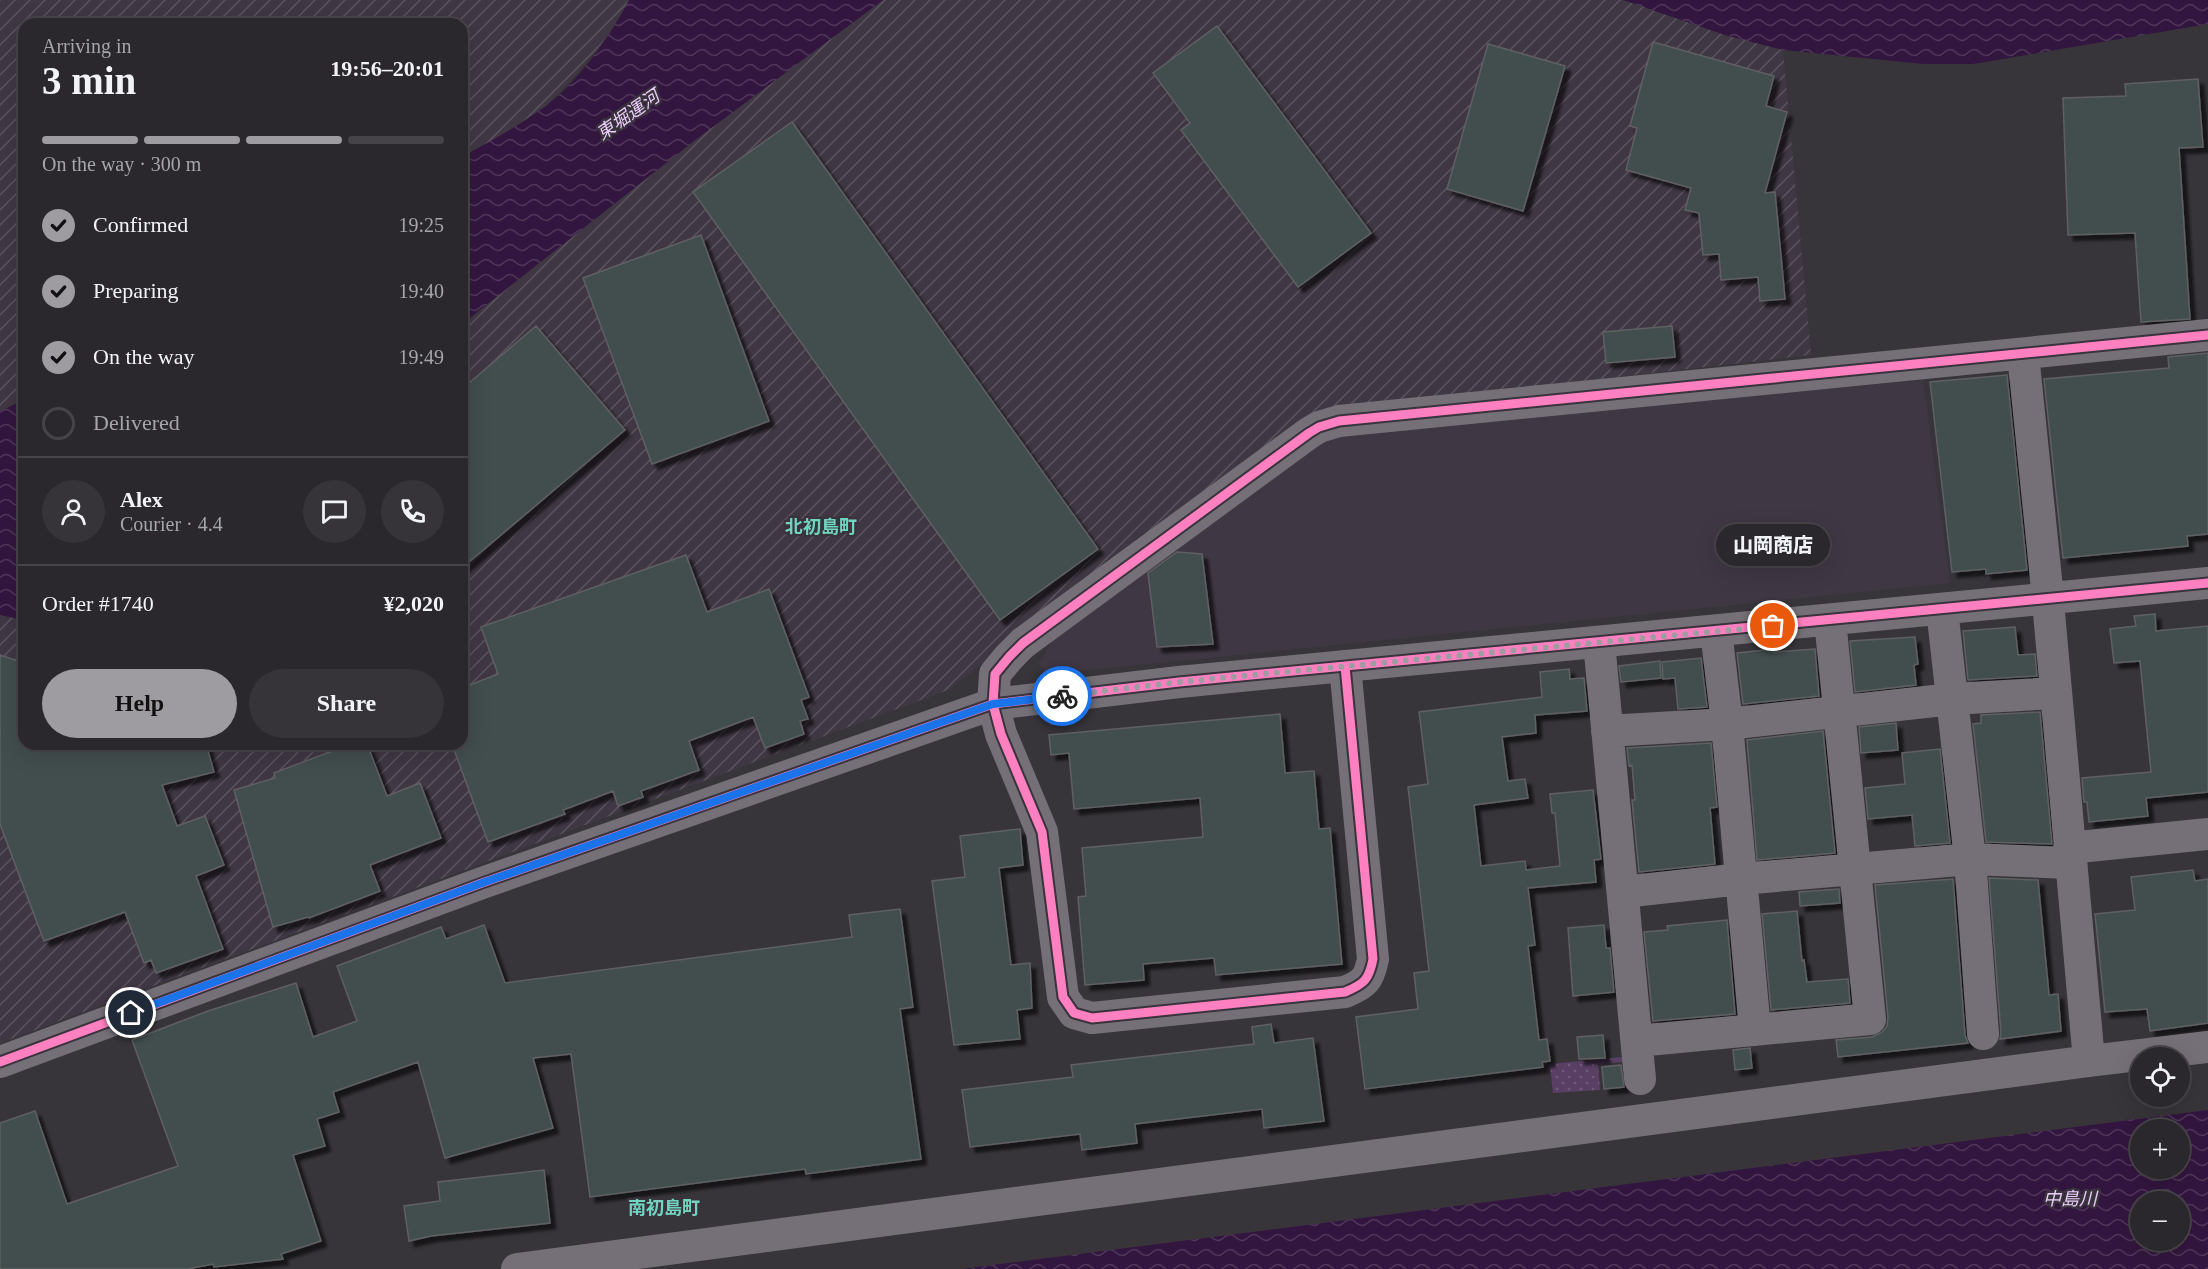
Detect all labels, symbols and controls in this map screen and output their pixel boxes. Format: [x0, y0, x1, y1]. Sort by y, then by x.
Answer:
text: Arriving in [42, 35, 131, 57]
text: 19:56–20:01 [330, 56, 444, 81]
text: 3 min [42, 59, 136, 102]
water label: 東堀運河 [593, 84, 666, 144]
text: On the way · 300 m [42, 153, 201, 175]
icon: check [42, 209, 75, 242]
text: Confirmed [93, 212, 188, 237]
text: 19:25 [398, 214, 444, 236]
icon: check [42, 275, 75, 308]
text: Preparing [93, 278, 179, 303]
text: 19:40 [398, 280, 444, 302]
icon: check [42, 341, 75, 374]
text: On the way [93, 344, 194, 369]
text: 19:49 [398, 346, 444, 368]
text: Delivered [93, 410, 180, 435]
button: person [42, 480, 105, 543]
button: chat [303, 480, 366, 543]
button: phone [381, 480, 444, 543]
text: Alex [120, 487, 163, 512]
text: Courier · 4.4 [120, 513, 223, 535]
district label: 北初島町 [785, 517, 857, 537]
callout: 山岡商店 [1716, 524, 1830, 566]
text: 山岡商店 [1733, 534, 1813, 556]
text: Order #1740 [42, 591, 154, 616]
text: ¥2,020 [384, 591, 444, 616]
pin [1747, 600, 1798, 651]
icon: bag [1756, 609, 1789, 642]
courier [1032, 666, 1092, 726]
button: Help [42, 669, 237, 738]
button: Share [249, 669, 444, 738]
icon: bike [1046, 680, 1079, 713]
pin [105, 987, 156, 1038]
icon: home [114, 996, 147, 1029]
map controls [2130, 1047, 2190, 1251]
button: locate [2130, 1047, 2190, 1107]
button: + [2130, 1119, 2190, 1179]
water label: 中島川 [2043, 1189, 2099, 1209]
button: − [2130, 1191, 2190, 1251]
district label: 南初島町 [628, 1198, 700, 1218]

